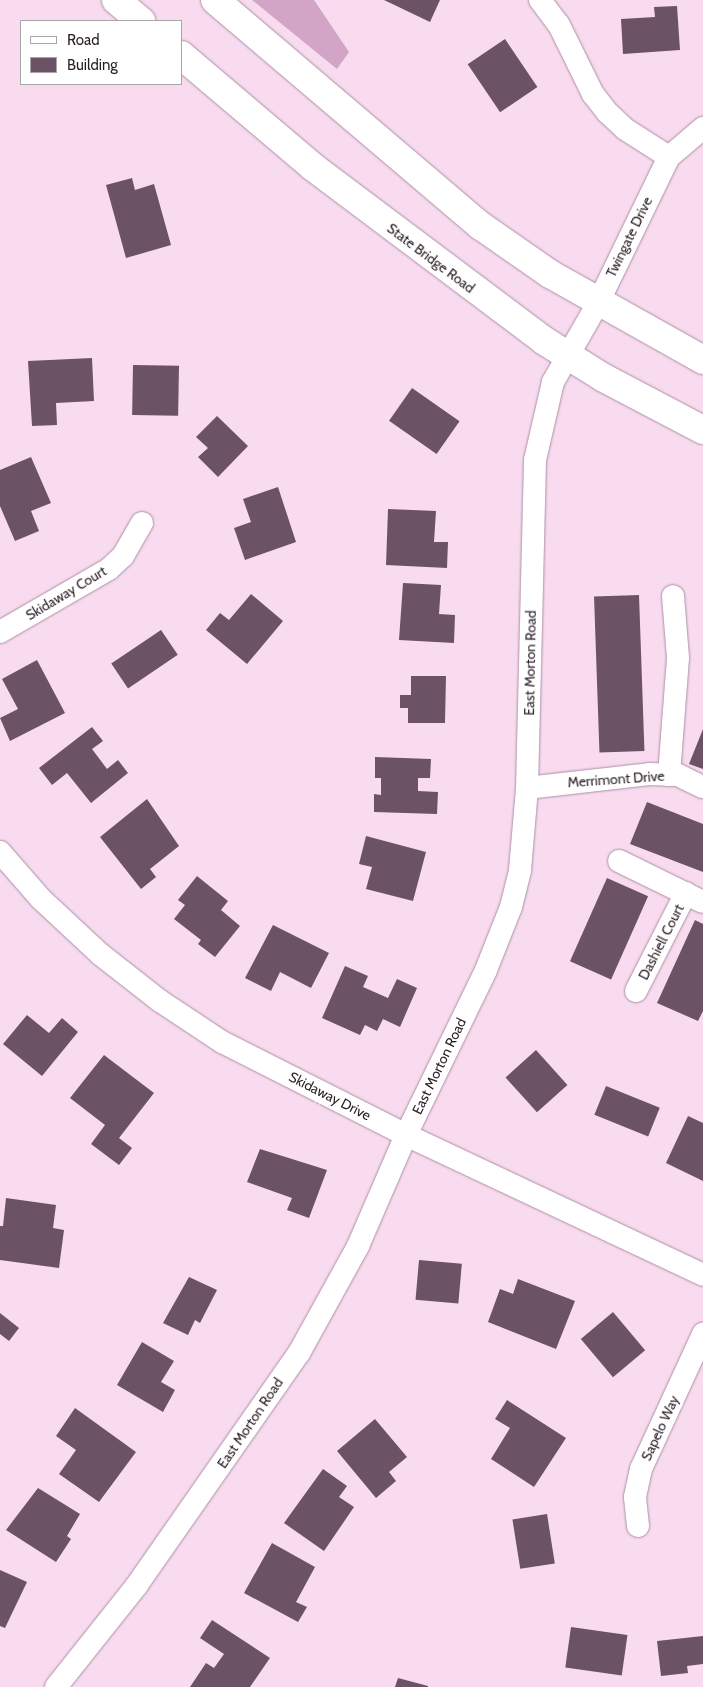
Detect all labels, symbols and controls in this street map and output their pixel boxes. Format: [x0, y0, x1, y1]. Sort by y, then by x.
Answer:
legend [20, 20, 182, 85]
text: Road [67, 31, 100, 49]
text: Building [67, 56, 118, 74]
street label: Twingate Drive [602, 194, 656, 280]
street label: State Bridge Road [384, 220, 478, 296]
street label: Skidaway Court [23, 562, 109, 624]
street label: East Morton Road [521, 610, 539, 716]
street label: Merrimont Drive [567, 767, 665, 791]
street label: Dashiell Court [635, 901, 687, 983]
street label: East Morton Road [408, 1015, 470, 1117]
street label: Skidaway Drive [286, 1068, 374, 1124]
street label: East Morton Road [214, 1375, 286, 1471]
street label: Sapelo Way [638, 1393, 682, 1463]

